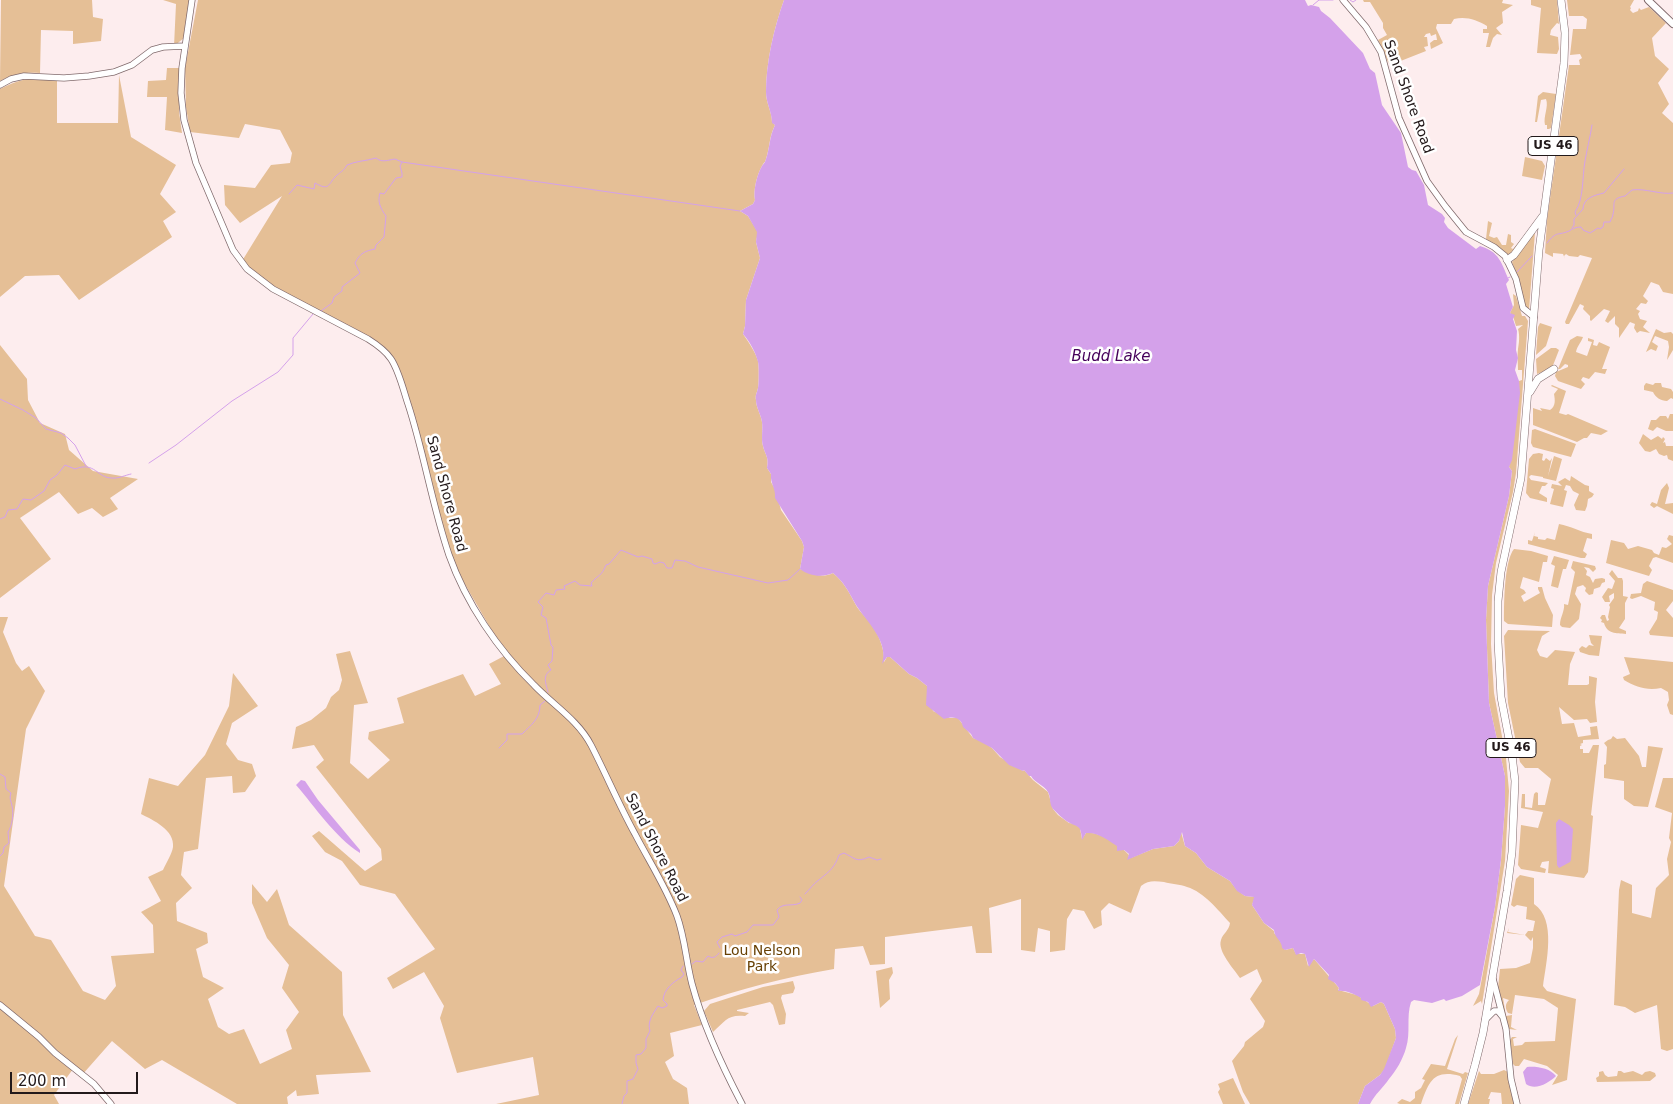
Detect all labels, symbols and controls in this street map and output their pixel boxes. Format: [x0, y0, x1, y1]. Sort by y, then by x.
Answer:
street label: Sand Shore Road [1380, 38, 1436, 156]
road number: US 46 [1528, 136, 1578, 156]
water label: Budd Lake [1071, 348, 1151, 366]
street label: Sand Shore Road [422, 434, 470, 554]
road number: US 46 [1486, 738, 1536, 758]
street label: Sand Shore Road [621, 791, 691, 905]
park label: Lou Nelson Park [723, 943, 801, 976]
scale bar [12, 1062, 140, 1094]
text: 200 m [18, 1072, 66, 1090]

